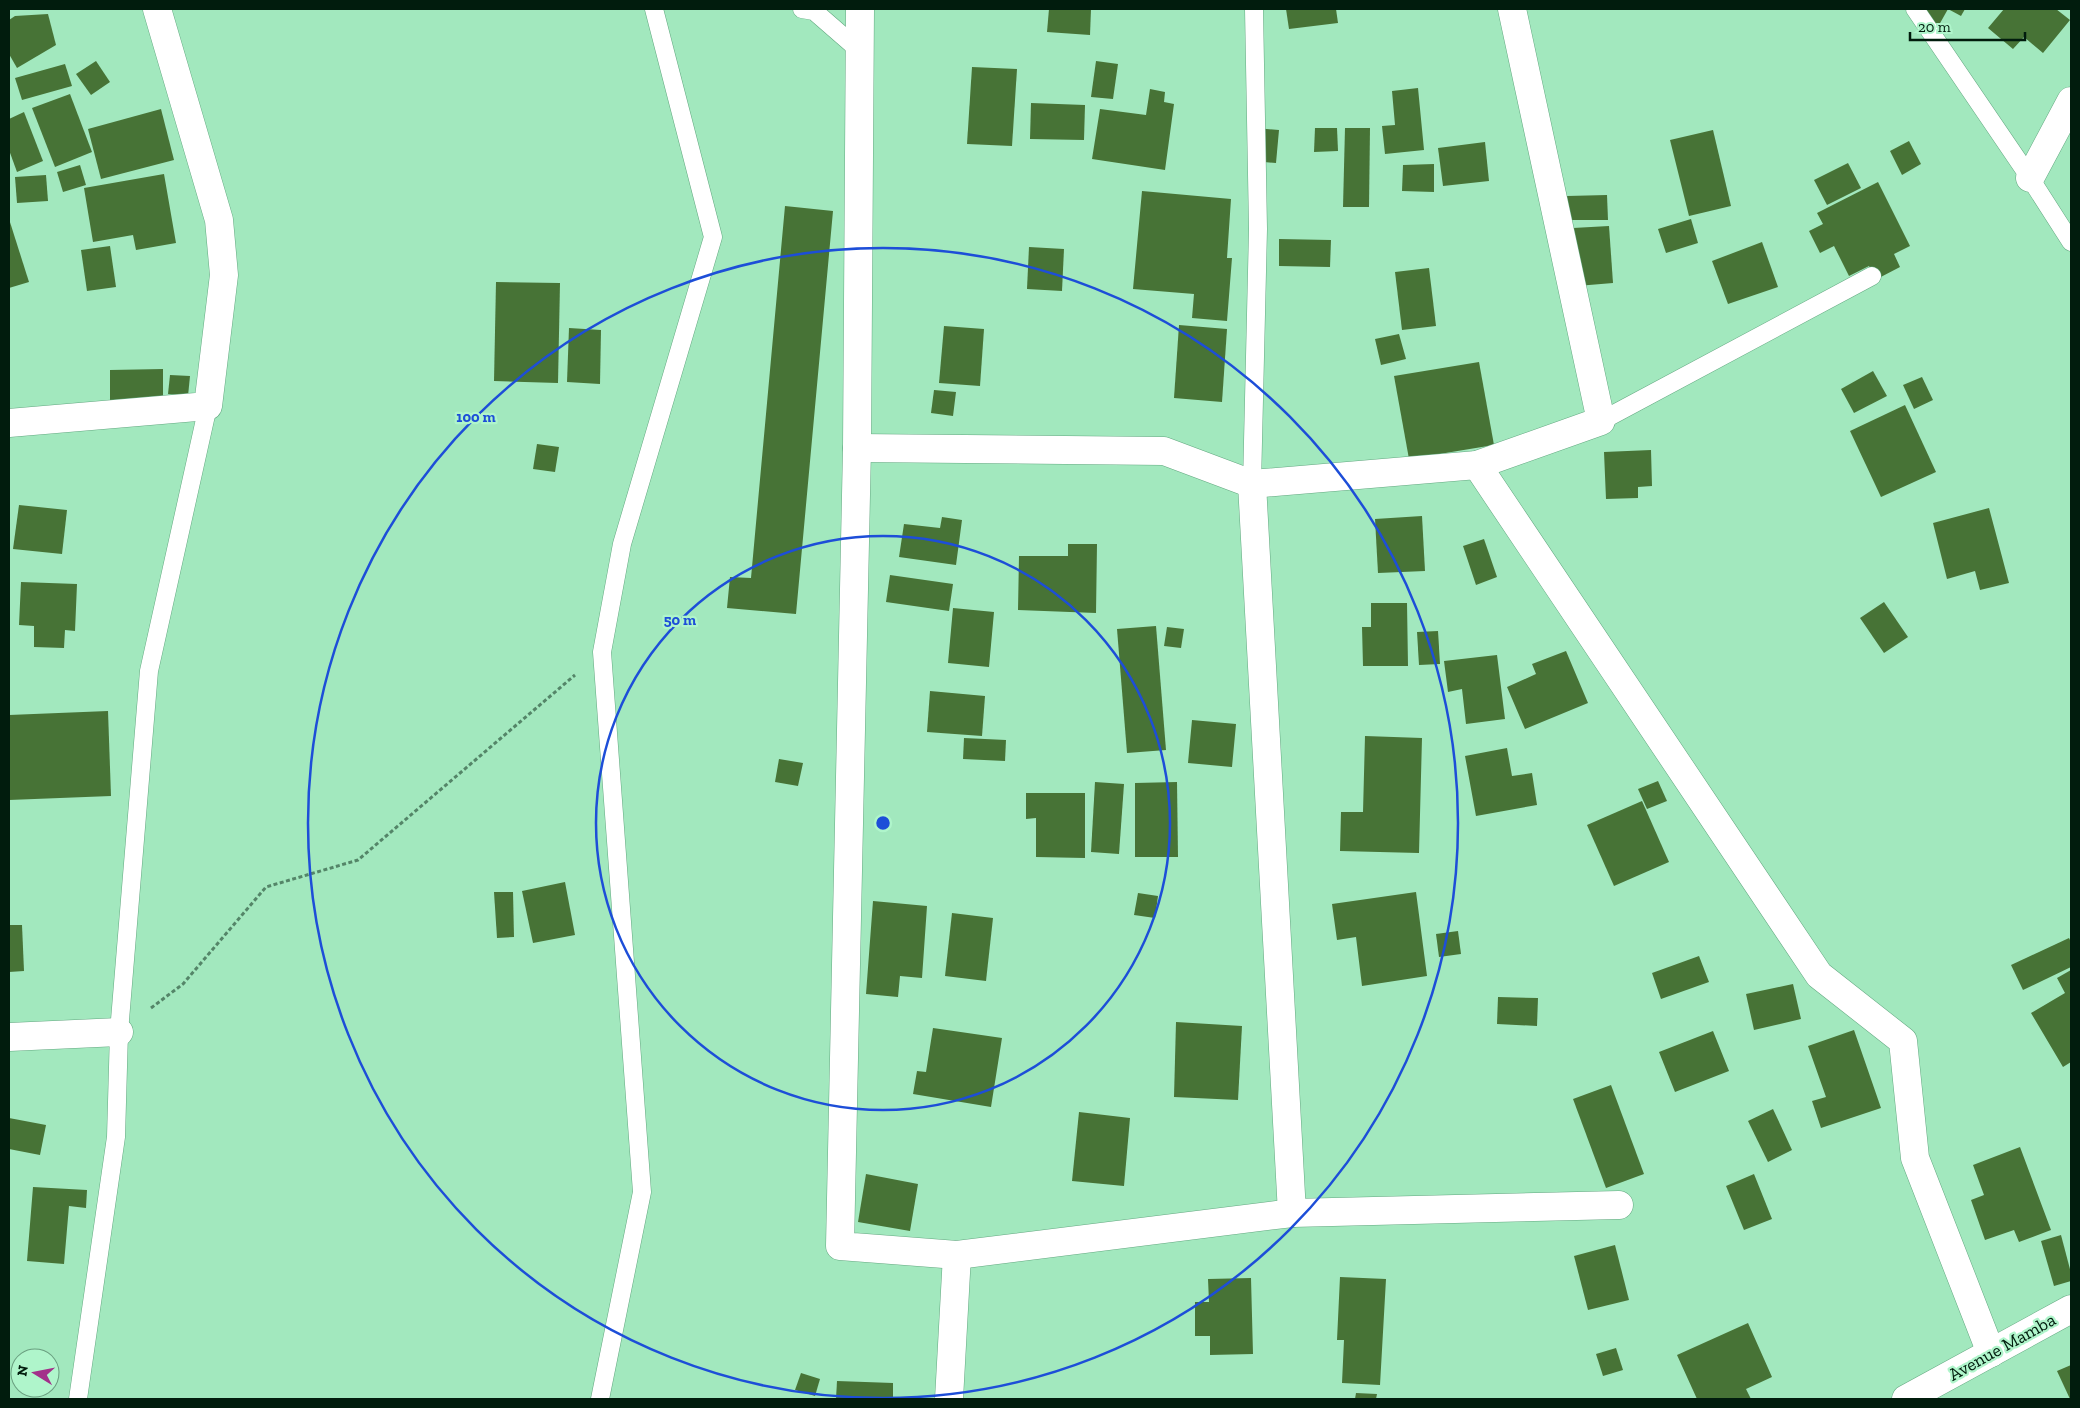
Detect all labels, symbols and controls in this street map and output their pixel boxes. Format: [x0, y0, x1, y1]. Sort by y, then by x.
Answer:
scale bar [1910, 10, 2025, 42]
text: 20 m [1918, 18, 1951, 36]
text: 100 m [456, 408, 496, 426]
text: 50 m [664, 611, 696, 629]
centre of rings [874, 814, 892, 832]
street label: Avenue Mamba [1944, 1308, 2060, 1386]
north arrow [10, 1348, 60, 1398]
text: N [13, 1364, 32, 1378]

